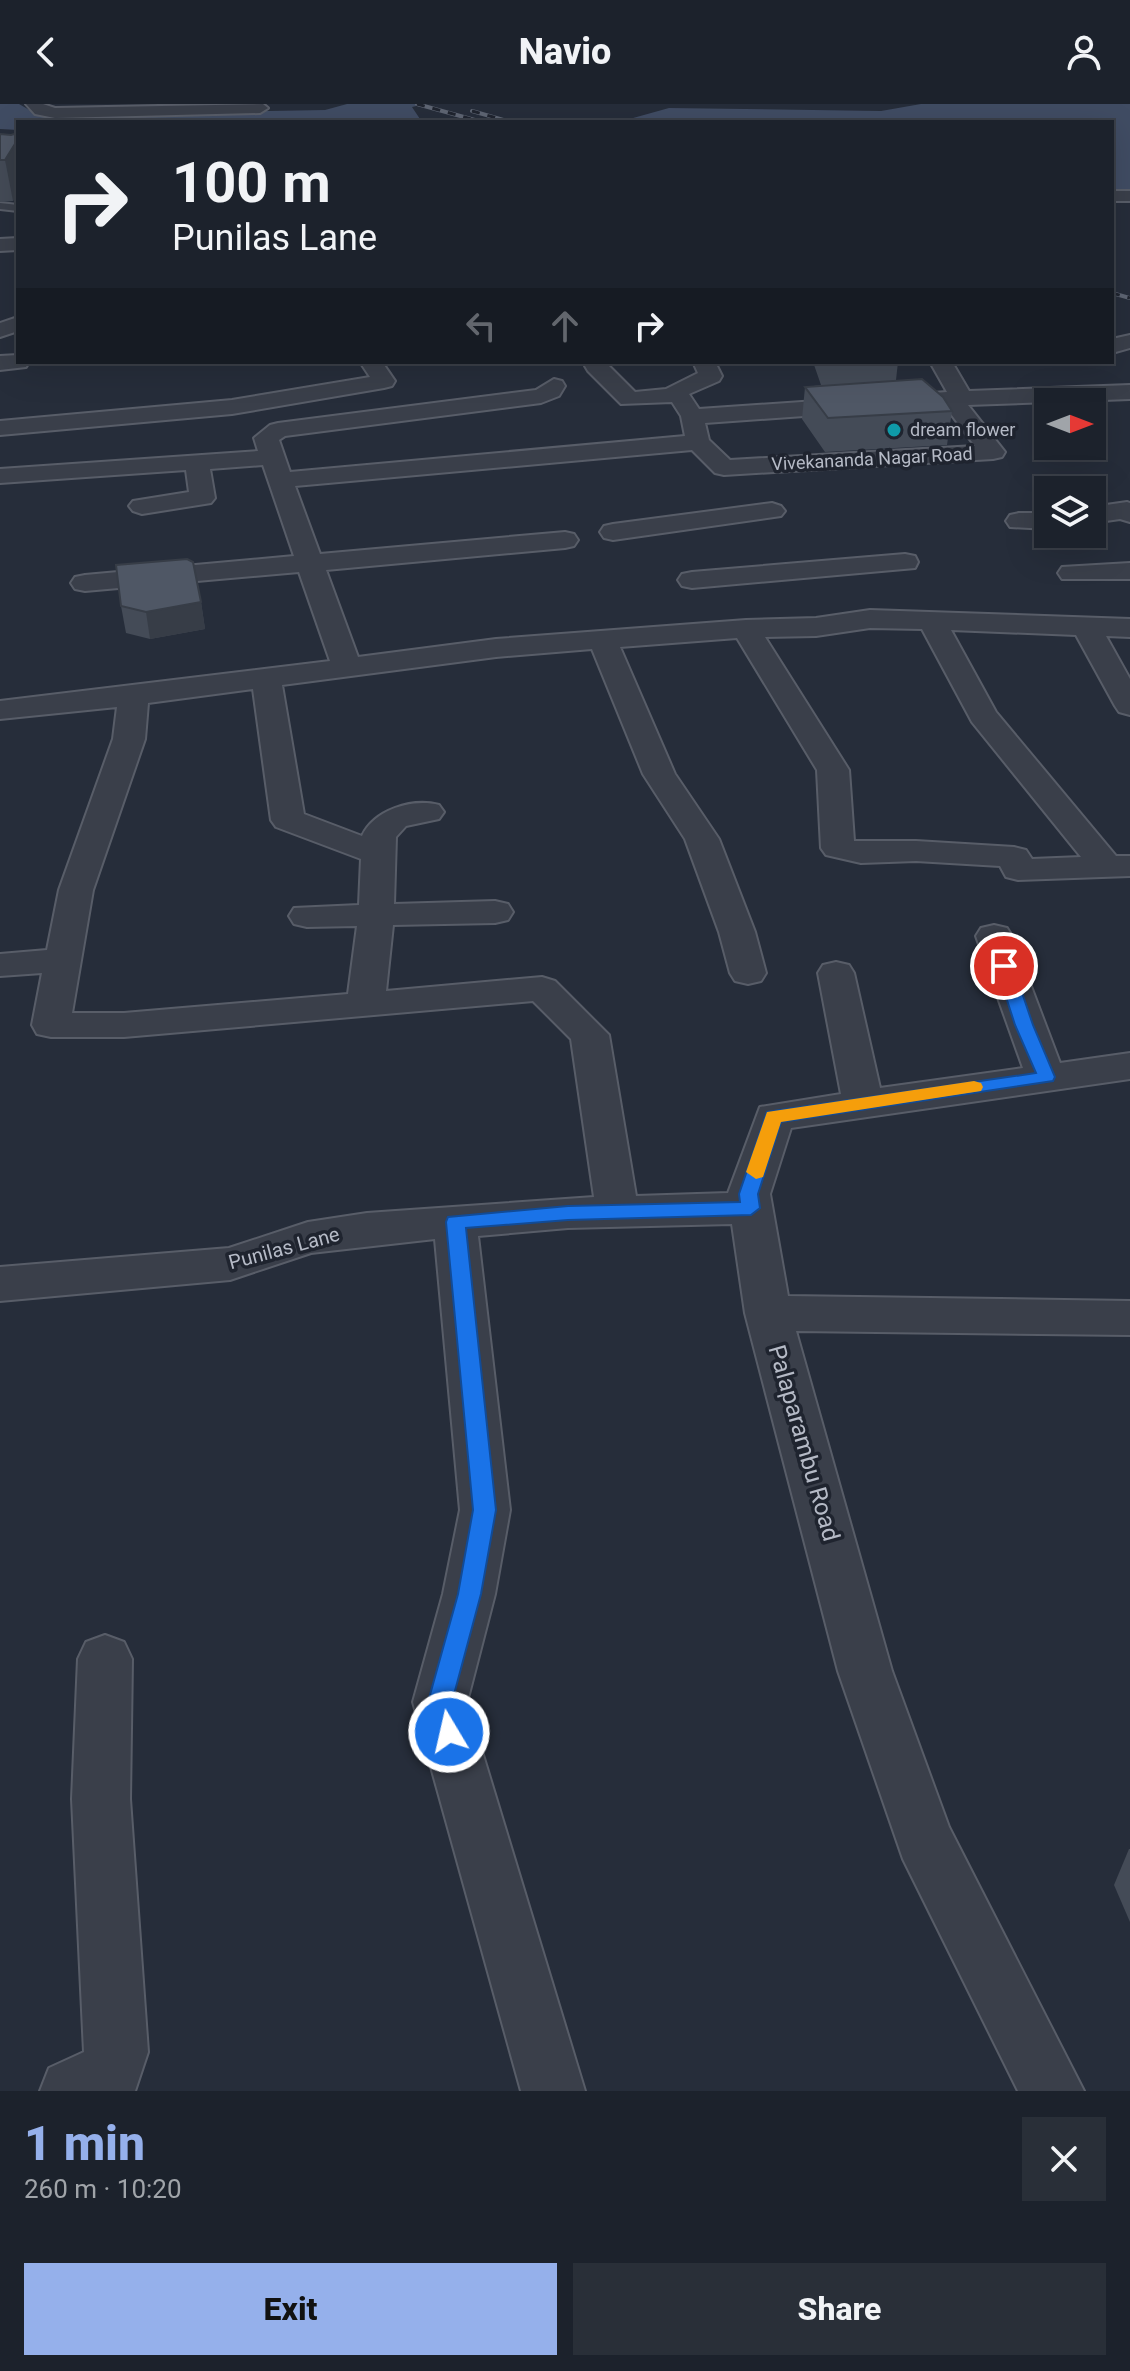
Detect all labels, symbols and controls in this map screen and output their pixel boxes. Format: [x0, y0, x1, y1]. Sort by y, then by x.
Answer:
icon: back [24, 30, 68, 74]
icon: person [1062, 30, 1106, 74]
text: Navio [519, 31, 611, 73]
text: 100 m [172, 150, 331, 216]
icon: right [40, 152, 144, 256]
text: Punilas Lane [172, 217, 377, 259]
icon: left [459, 304, 503, 348]
icon: ahead [543, 304, 587, 348]
icon: right [627, 304, 671, 348]
north arrow [1034, 388, 1106, 460]
map controls [1034, 388, 1106, 548]
place label: dream flower [910, 419, 1015, 440]
marker: dream flower [885, 421, 903, 439]
street label: Vivekananda Nagar Road [771, 443, 973, 474]
button: layers [1034, 476, 1106, 548]
pin [970, 932, 1038, 1000]
icon: arrive [982, 944, 1026, 988]
street label: Punilas Lane [226, 1222, 342, 1274]
street label: Palaparambu Road [763, 1342, 845, 1544]
position arrow [407, 1690, 491, 1774]
text: 1 min [24, 2115, 145, 2172]
button: close [1022, 2117, 1106, 2201]
text: 260 m · 10:20 [24, 2174, 182, 2204]
button: Exit [24, 2263, 557, 2355]
button: Share [573, 2263, 1106, 2355]

